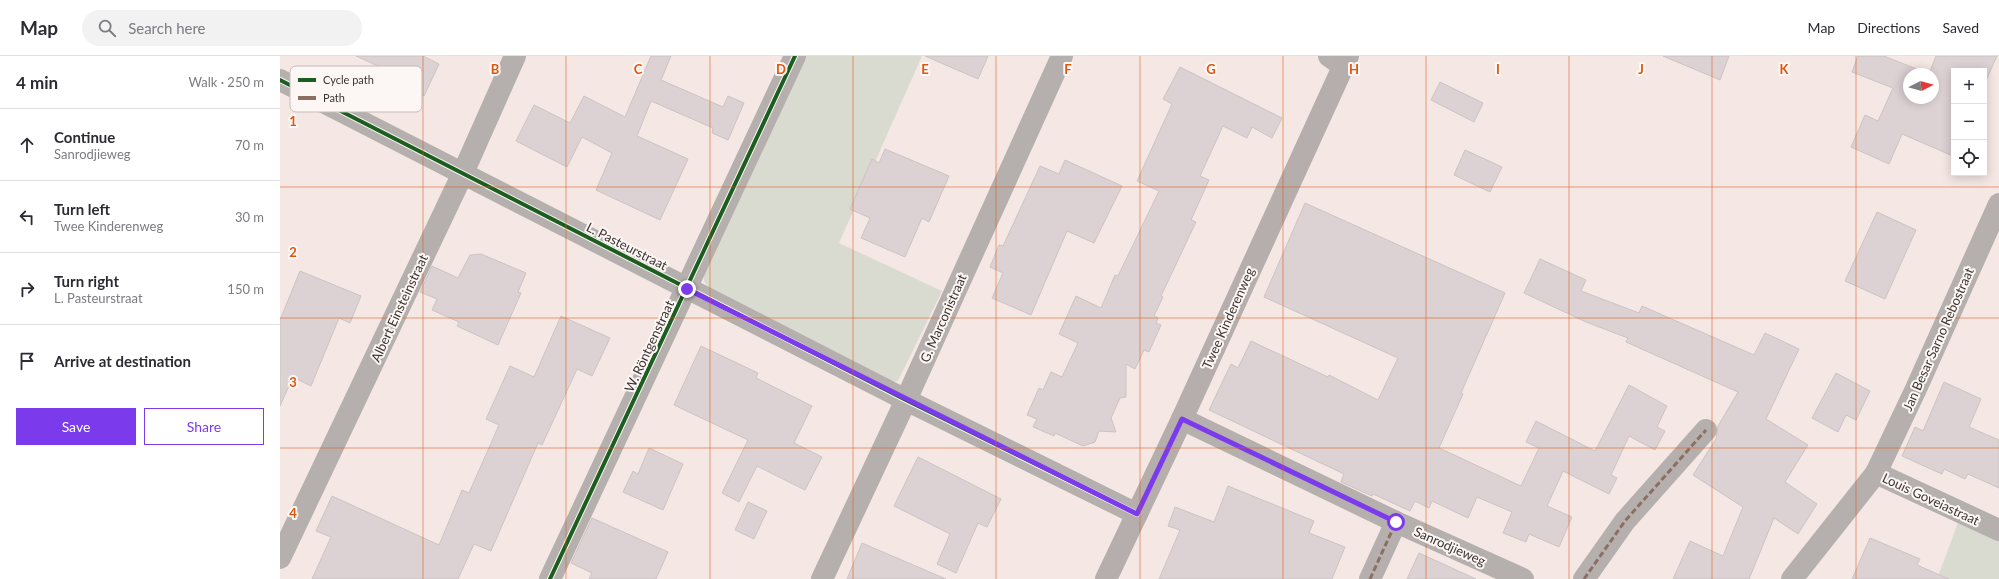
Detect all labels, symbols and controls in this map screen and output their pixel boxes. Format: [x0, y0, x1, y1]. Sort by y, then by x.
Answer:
search box [82, 10, 362, 46]
text: Map [20, 16, 58, 39]
icon: search [96, 17, 118, 39]
text: Search here [128, 19, 206, 37]
text: Map [1808, 19, 1835, 36]
text: Directions [1857, 19, 1920, 36]
text: Saved [1942, 19, 1979, 36]
text: B [491, 61, 500, 77]
text: C [634, 61, 643, 77]
text: D [776, 61, 786, 77]
text: E [921, 61, 929, 77]
text: F [1064, 61, 1072, 77]
text: G [1206, 61, 1216, 77]
text: H [1349, 61, 1359, 77]
text: I [1496, 61, 1500, 77]
text: J [1638, 61, 1644, 77]
text: K [1780, 61, 1790, 77]
legend [290, 66, 422, 112]
north arrow [1903, 68, 1939, 104]
map controls [1951, 68, 1987, 176]
button: + [1951, 68, 1987, 104]
text: 4 min [16, 72, 58, 93]
text: Cycle path [323, 73, 374, 86]
text: Walk · 250 m [188, 74, 264, 90]
text: Path [323, 91, 345, 104]
button: − [1951, 104, 1987, 140]
text: 1 [289, 113, 297, 129]
text: Continue [54, 128, 115, 146]
icon: ahead [16, 134, 38, 156]
text: 70 m [235, 137, 264, 153]
button: locate [1951, 140, 1987, 176]
text: Sanrodjieweg [54, 146, 131, 162]
text: Turn left [54, 200, 110, 218]
icon: left [16, 206, 38, 228]
text: 30 m [235, 209, 264, 225]
text: Twee Kinderenweg [54, 218, 163, 234]
street label: L. Pasteurstraat [584, 219, 670, 273]
text: 2 [289, 244, 297, 260]
street label: Albert Einsteinstraat [367, 252, 431, 364]
street label: Twee Kinderenweg [1198, 265, 1258, 371]
street label: Jan Besar Sarno Rebostraat [1899, 265, 1977, 413]
street label: G. Marconistraat [916, 271, 970, 365]
text: Turn right [54, 272, 119, 290]
icon: right [16, 278, 38, 300]
route end [678, 280, 696, 298]
text: 150 m [227, 281, 264, 297]
text: L. Pasteurstraat [54, 290, 143, 306]
street label: W. Röntgenstraat [621, 297, 677, 394]
icon: arrive [16, 350, 38, 372]
text: Arrive at destination [54, 352, 191, 370]
text: 3 [289, 374, 297, 390]
button: Save [16, 408, 136, 445]
button: Share [144, 408, 264, 445]
street label: Louis Goveiastraat [1880, 470, 1982, 529]
text: 4 [289, 505, 297, 521]
route start [1387, 513, 1405, 531]
street label: Sanrodjieweg [1412, 523, 1488, 569]

